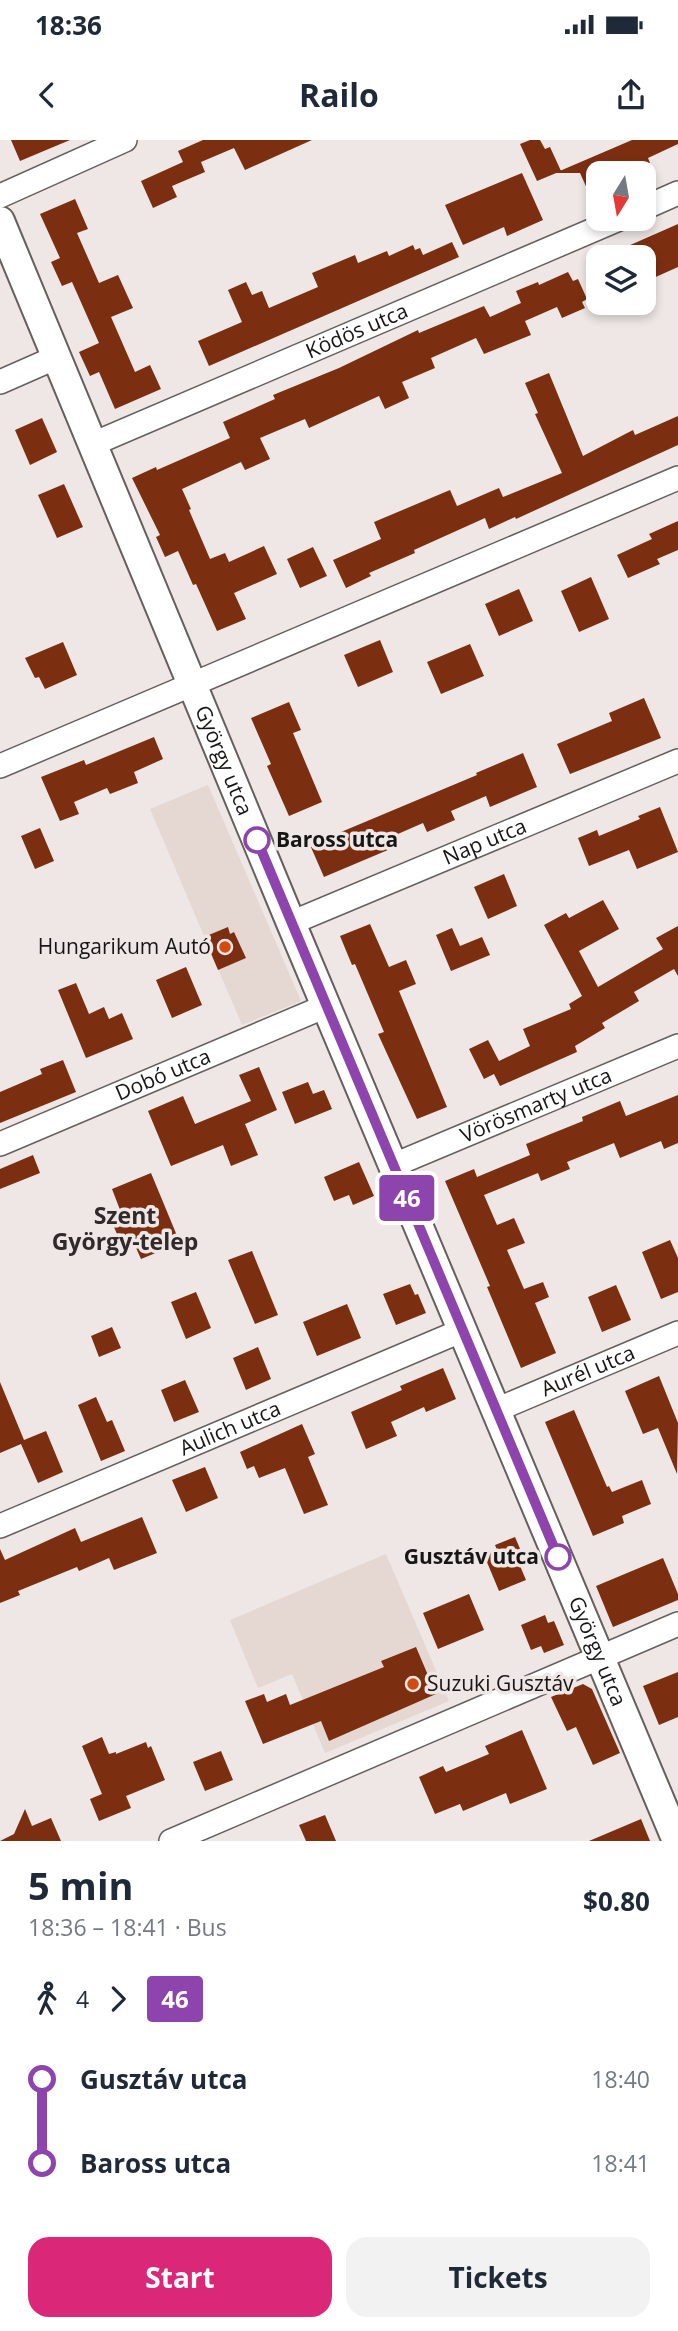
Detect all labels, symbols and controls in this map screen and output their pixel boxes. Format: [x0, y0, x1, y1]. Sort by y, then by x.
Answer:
text: 18:36 [35, 7, 102, 43]
text: Railo [299, 73, 379, 116]
icon: back [28, 76, 66, 114]
icon: share [612, 76, 650, 114]
north arrow [586, 161, 656, 231]
map controls [586, 161, 656, 315]
button: layers [586, 245, 656, 315]
street label: Ködös utca [301, 296, 412, 364]
street label: György utca [189, 701, 260, 819]
street label: Nap utca [438, 811, 530, 871]
place label: Baross utca [276, 825, 398, 853]
marker: Baross utca [244, 827, 270, 853]
place label: Hungarikum Autó [38, 932, 211, 960]
marker: Hungarikum Autó [217, 939, 233, 955]
street label: Dobó utca [111, 1042, 215, 1107]
street label: Vörösmarty utca [456, 1060, 616, 1149]
line badge: 46 [376, 1175, 438, 1221]
text: 46 [393, 1181, 421, 1214]
district label: Szent György-telep [52, 1199, 198, 1257]
street label: Aurél utca [536, 1338, 639, 1402]
street label: Aulich utca [175, 1394, 285, 1461]
place label: Gusztáv utca [404, 1542, 539, 1570]
marker: Gusztáv utca [545, 1544, 571, 1570]
street label: György utca [563, 1592, 634, 1710]
place label: Suzuki Gusztáv [427, 1669, 574, 1697]
marker: Suzuki Gusztáv [405, 1676, 421, 1692]
text: 5 min [28, 1859, 133, 1911]
text: $0.80 [583, 1883, 650, 1919]
text: 18:36 – 18:41 · Bus [28, 1911, 227, 1943]
icon: walk [28, 1980, 66, 2018]
icon: forward [99, 1980, 137, 2018]
text: 46 [161, 1982, 189, 2015]
text: 4 [76, 1983, 89, 2015]
text: Gusztáv utca [80, 2061, 248, 2097]
text: 18:40 [591, 2063, 650, 2095]
text: Baross utca [80, 2145, 231, 2181]
text: 18:41 [591, 2147, 650, 2179]
button: Start [28, 2237, 332, 2317]
button: Tickets [346, 2237, 650, 2317]

